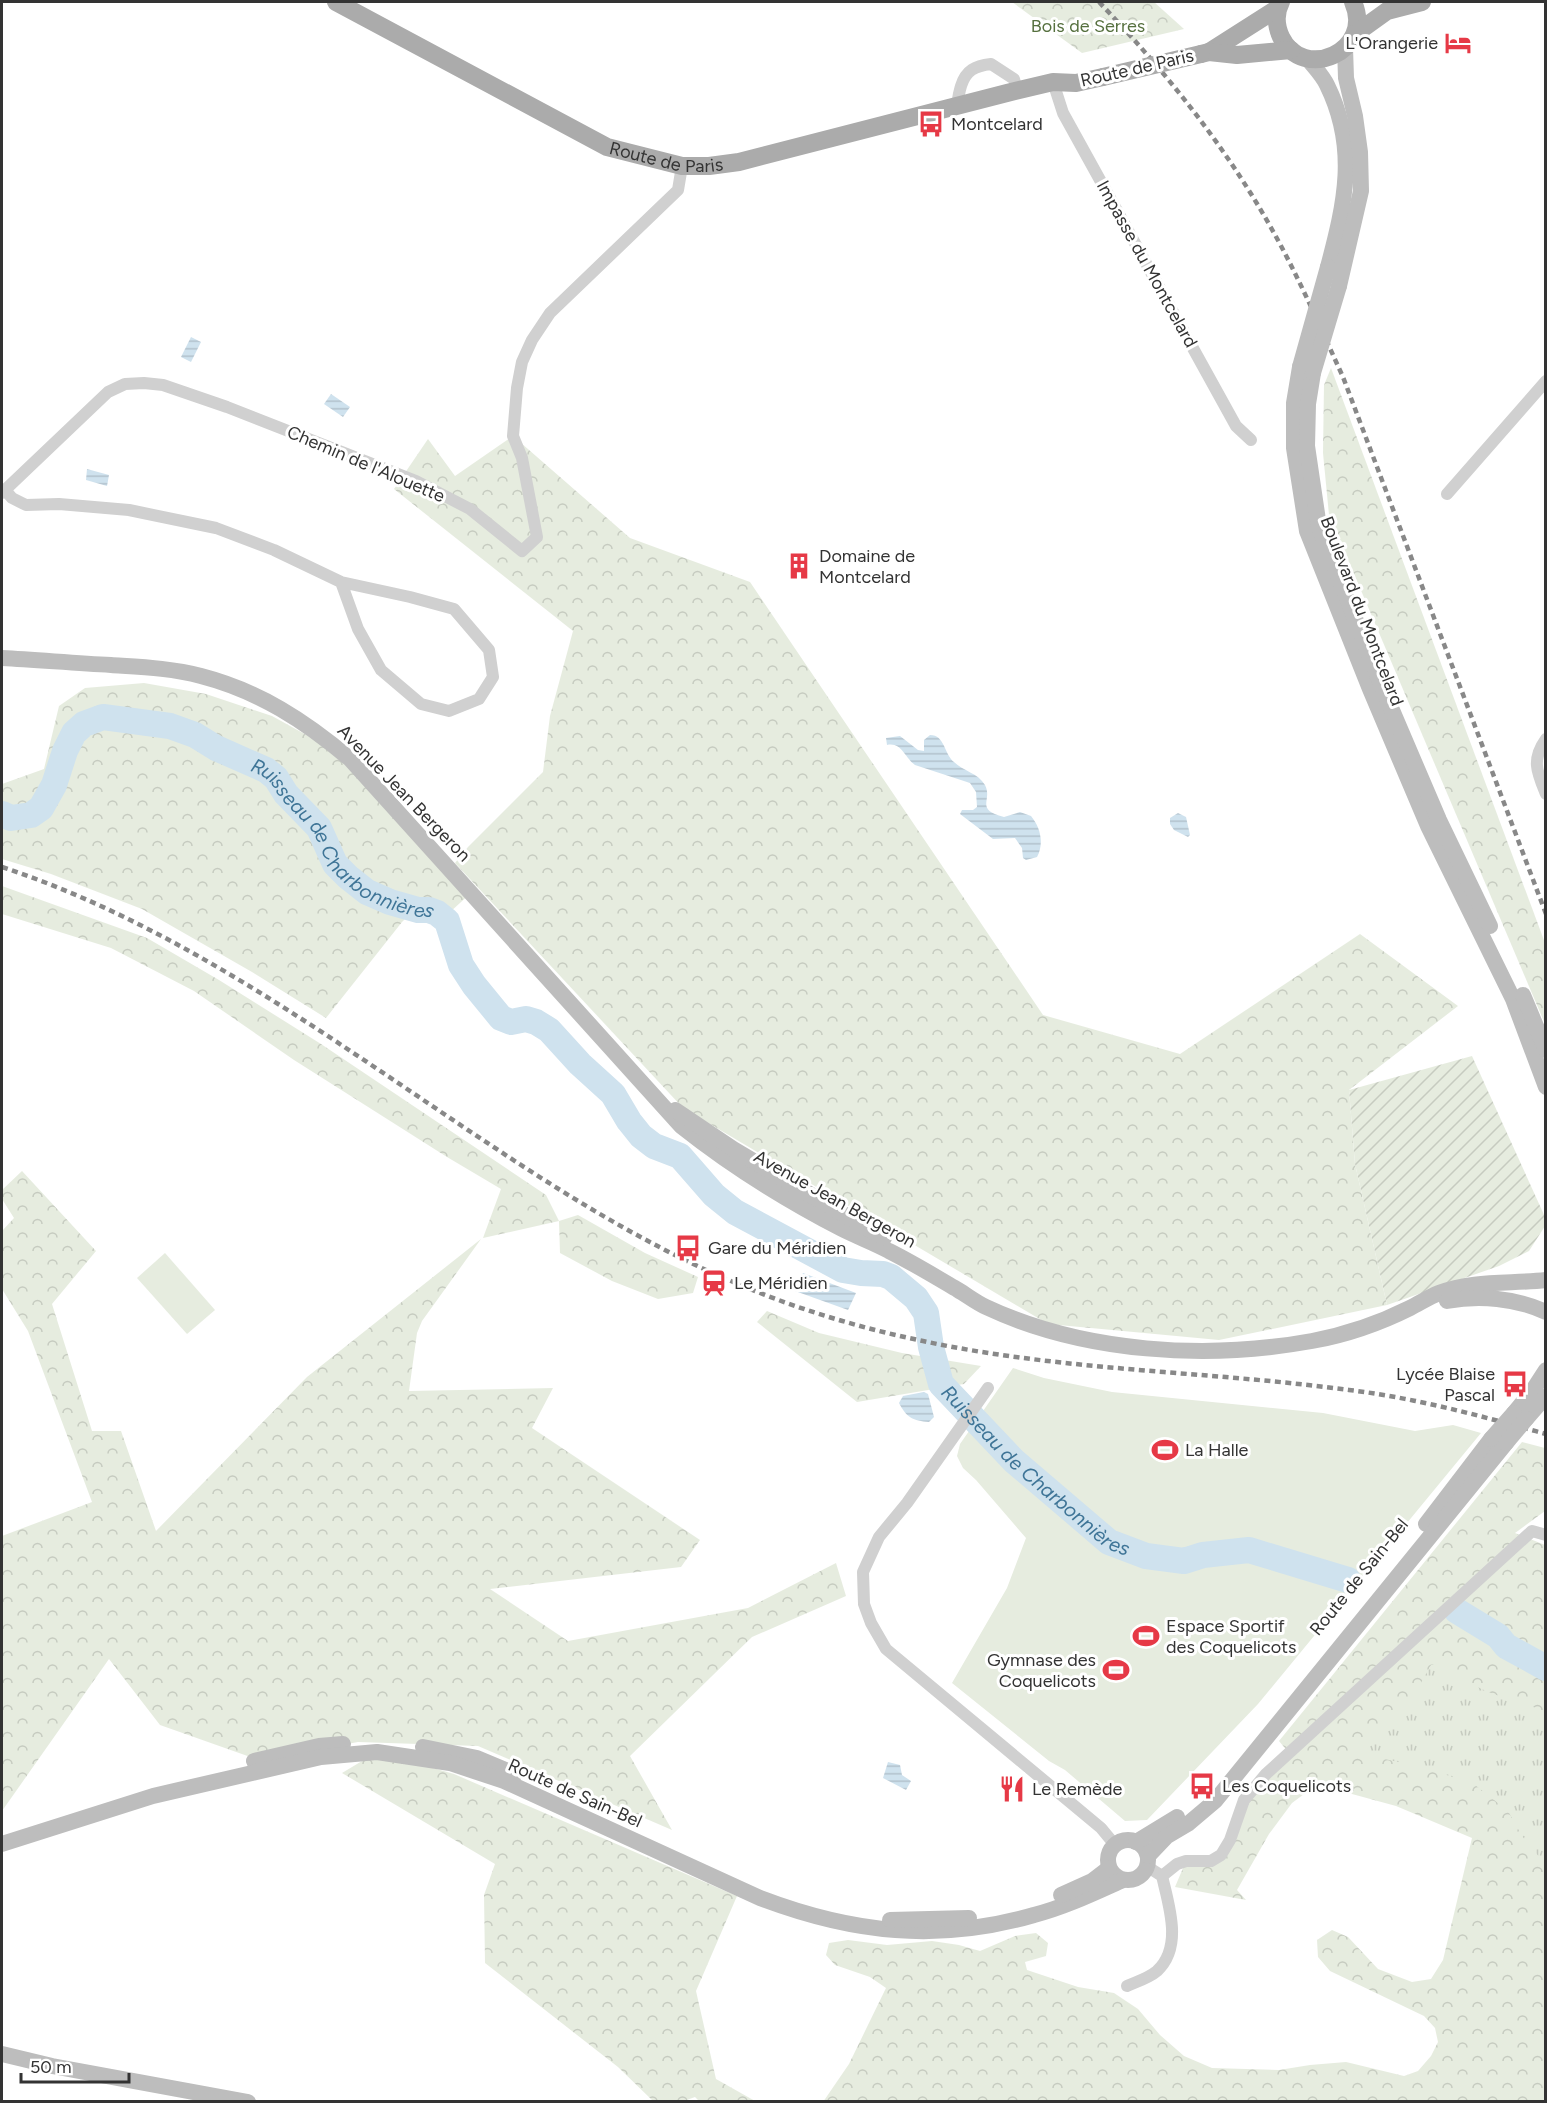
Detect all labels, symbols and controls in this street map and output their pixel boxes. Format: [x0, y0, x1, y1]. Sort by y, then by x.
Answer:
park label: Bois de Serres [1031, 15, 1145, 37]
hotel icon: L'Orangerie [1443, 28, 1473, 58]
place label: L'Orangerie [1345, 32, 1438, 54]
street label: Route de Paris [1078, 44, 1196, 92]
bus stop icon: Montcelard [916, 109, 946, 139]
place label: Montcelard [951, 113, 1043, 135]
street label: Route de Paris [607, 137, 724, 177]
street label: Impasse du Montcelard [1092, 176, 1202, 352]
street label: Chemin de l'Alouette [284, 421, 448, 507]
street label: Boulevard du Montcelard [1316, 513, 1408, 709]
place label: Domaine de Montcelard [819, 545, 915, 588]
building icon: Domaine de Montcelard [784, 551, 814, 581]
street label: Avenue Jean Bergeron [333, 720, 475, 866]
water label: Ruisseau de Charbonnières [247, 753, 439, 923]
street label: Avenue Jean Bergeron [750, 1145, 920, 1253]
bus stop icon: Gare du Méridien [673, 1233, 703, 1263]
place label: Gare du Méridien [708, 1237, 846, 1259]
station icon: Le Méridien [699, 1268, 729, 1298]
place label: Le Méridien [734, 1272, 828, 1294]
place label: Lycée Blaise Pascal [1396, 1363, 1495, 1406]
bus stop icon: Lycée Blaise Pascal [1500, 1369, 1530, 1399]
water label: Ruisseau de Charbonnières [936, 1380, 1134, 1561]
sports icon: La Halle [1150, 1435, 1180, 1465]
place label: La Halle [1185, 1439, 1249, 1461]
street label: Route de Sain-Bel [1305, 1514, 1413, 1640]
place label: Espace Sportif des Coquelicots [1166, 1615, 1296, 1658]
sports icon: Espace Sportif des Coquelicots [1131, 1621, 1161, 1651]
place label: Gymnase des Coquelicots [987, 1649, 1096, 1692]
sports icon: Gymnase des Coquelicots [1101, 1655, 1131, 1685]
street label: Route de Sain-Bel [505, 1754, 645, 1832]
bus stop icon: Les Coquelicots [1187, 1771, 1217, 1801]
restaurant icon: Le Remède [997, 1774, 1027, 1804]
place label: Les Coquelicots [1222, 1775, 1351, 1797]
place label: Le Remède [1032, 1778, 1122, 1800]
scale bar [21, 2046, 129, 2084]
text: 50 m [30, 2056, 72, 2078]

